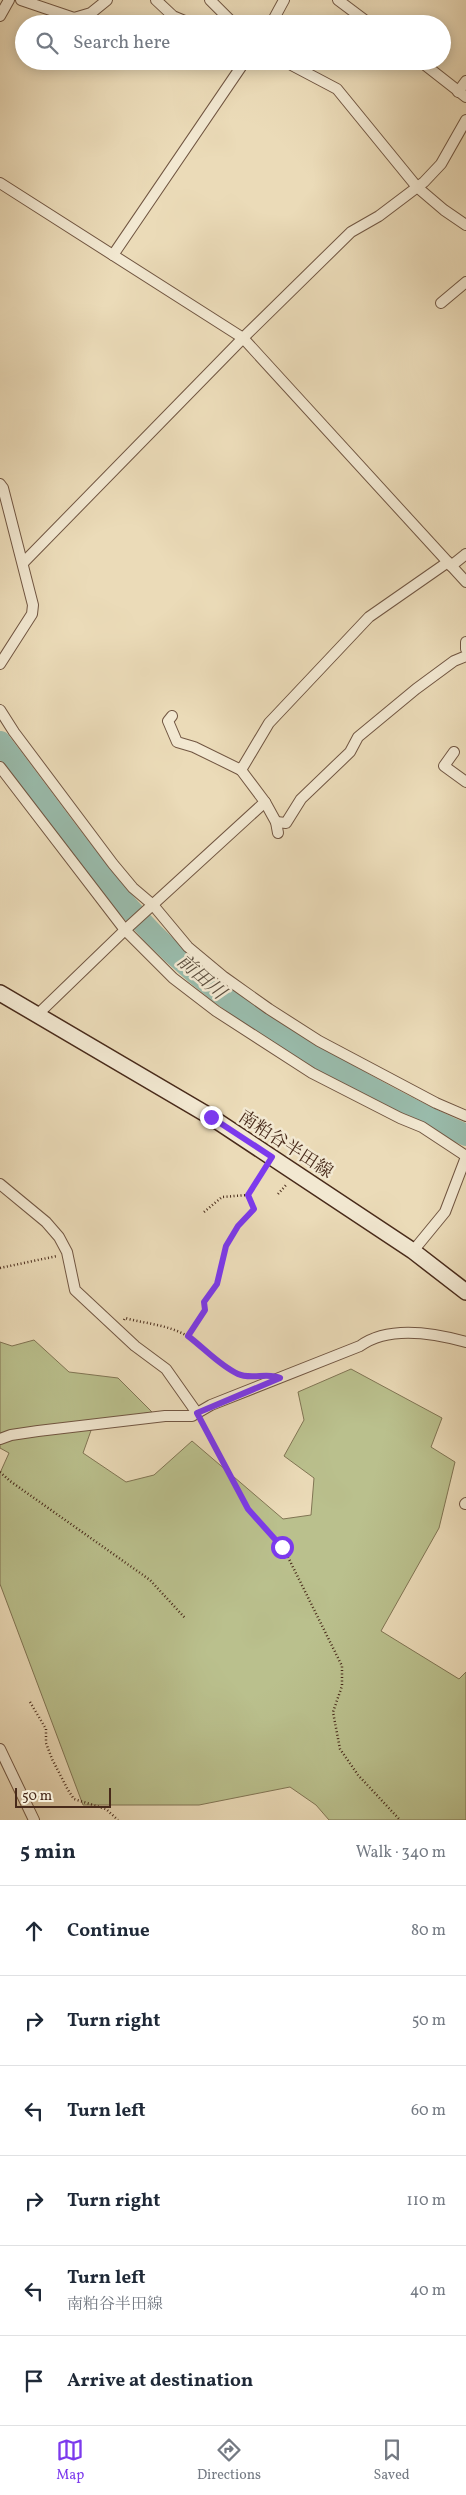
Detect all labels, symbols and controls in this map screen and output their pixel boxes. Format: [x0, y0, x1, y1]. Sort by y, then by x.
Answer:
search box [15, 15, 451, 70]
icon: search [33, 29, 61, 57]
text: Search here [73, 30, 170, 56]
water label: 前田川 [171, 949, 232, 1007]
street label: 南粕谷半田線 [233, 1105, 337, 1185]
route end [200, 1106, 223, 1129]
route start [271, 1536, 294, 1559]
scale bar [15, 1785, 111, 1808]
text: 50 m [22, 1787, 52, 1806]
text: 5 min [20, 1838, 76, 1867]
text: Walk · 340 m [356, 1842, 446, 1864]
icon: ahead [20, 1917, 48, 1945]
text: Continue [67, 1918, 150, 1944]
text: 80 m [411, 1920, 446, 1942]
icon: right [20, 2007, 48, 2035]
text: Turn right [67, 2008, 160, 2034]
text: 50 m [412, 2010, 446, 2032]
icon: left [20, 2097, 48, 2125]
text: Turn left [67, 2098, 146, 2124]
text: 60 m [411, 2100, 446, 2122]
icon: right [20, 2187, 48, 2215]
text: Turn right [67, 2188, 160, 2214]
text: 110 m [407, 2190, 446, 2212]
text: Turn left [67, 2265, 146, 2291]
icon: left [20, 2277, 48, 2305]
text: 40 m [410, 2280, 446, 2302]
text: 南粕谷半田線 [67, 2294, 163, 2316]
icon: arrive [20, 2367, 48, 2395]
text: Arrive at destination [67, 2368, 253, 2394]
tab: Map [56, 2436, 84, 2485]
tab: Directions [197, 2436, 261, 2485]
tab: Saved [374, 2436, 410, 2485]

